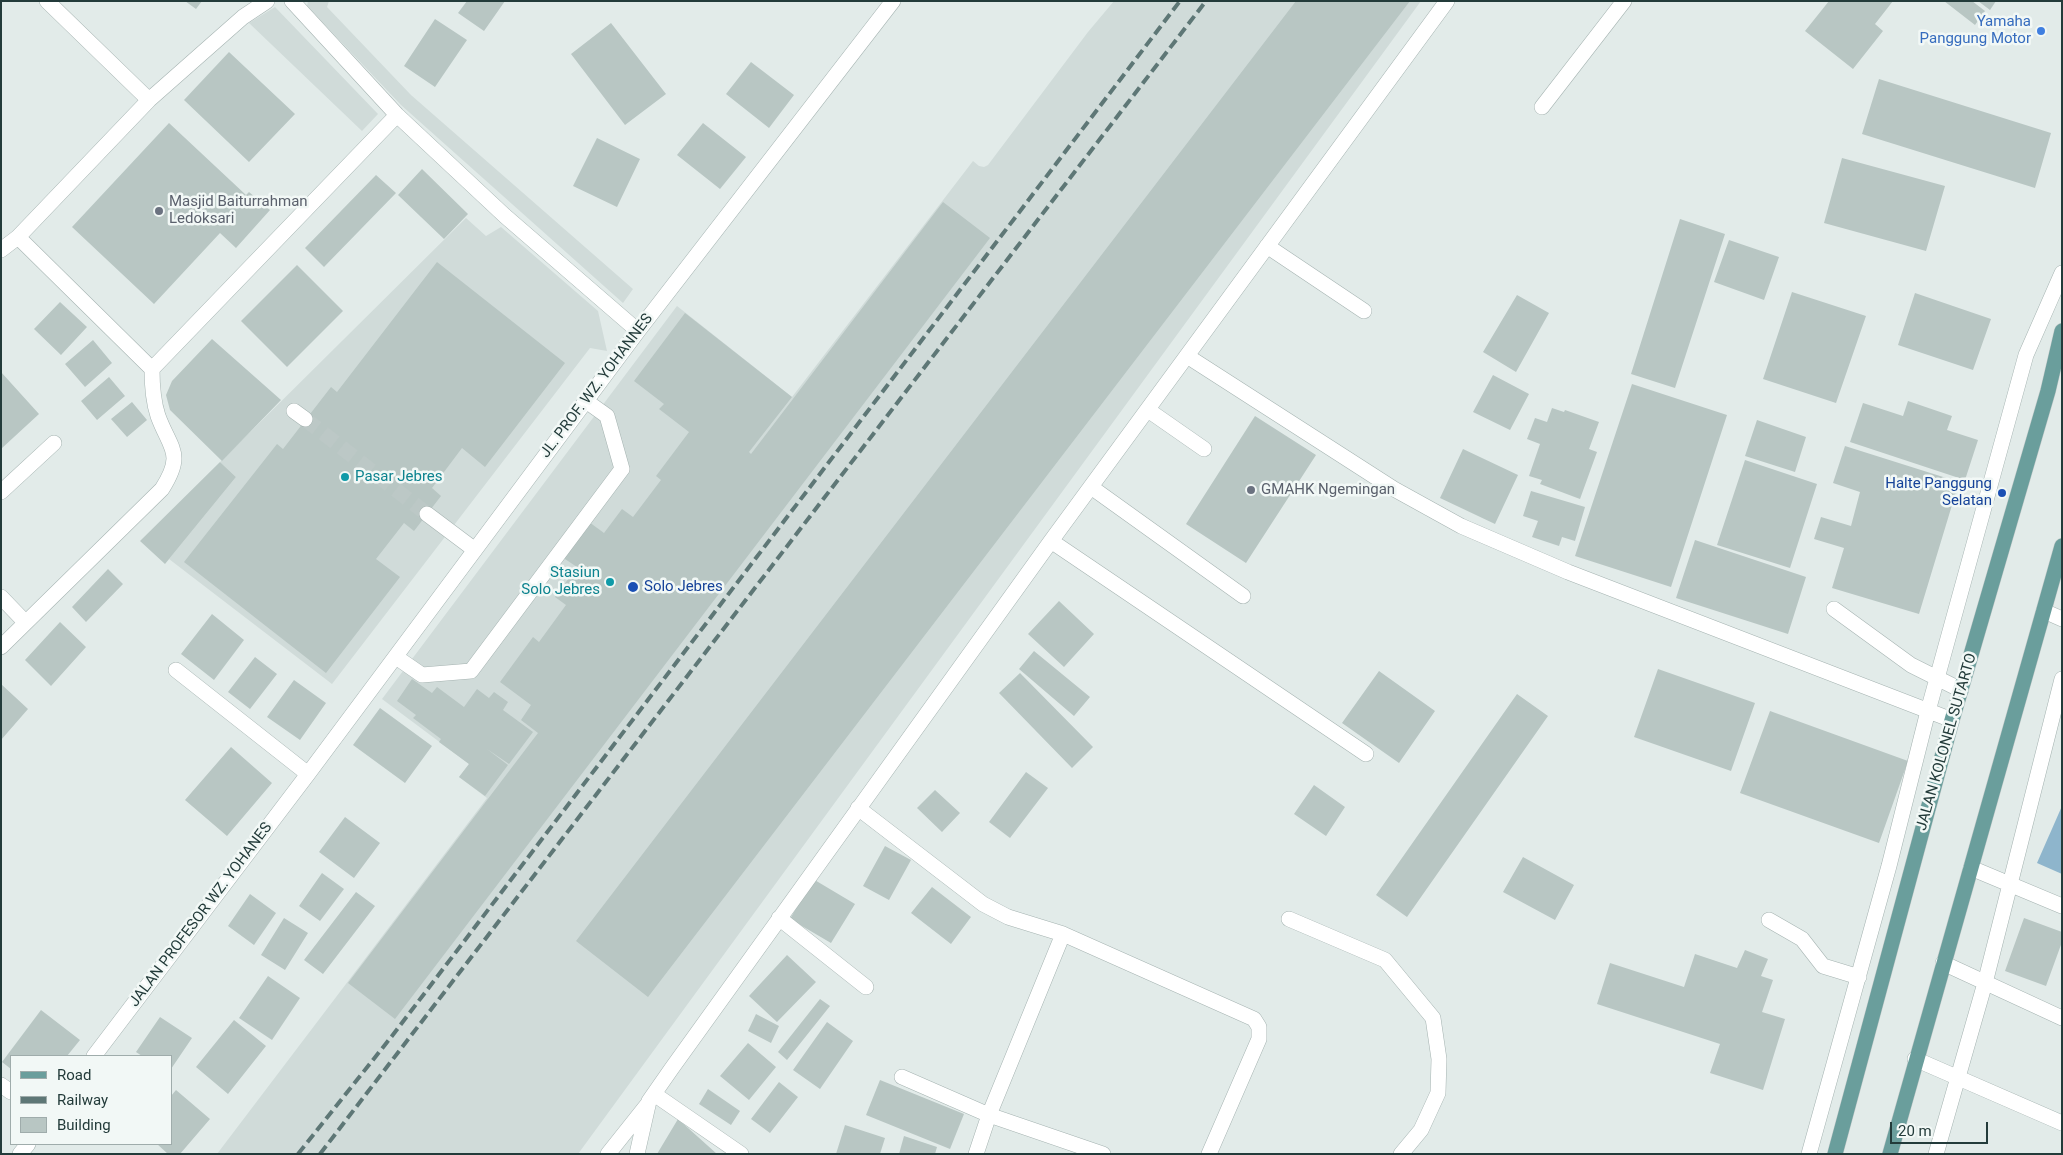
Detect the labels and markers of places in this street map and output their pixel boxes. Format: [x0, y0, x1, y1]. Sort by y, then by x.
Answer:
place label: Yamaha Panggung Motor [1920, 13, 2031, 48]
marker: Yamaha Panggung Motor [2035, 25, 2047, 37]
place label: Masjid Baiturrahman Ledoksari [169, 193, 308, 228]
marker: Masjid Baiturrahman Ledoksari [153, 205, 165, 217]
place label: Pasar Jebres [355, 468, 443, 486]
marker: Pasar Jebres [339, 471, 351, 483]
place label: Halte Panggung Selatan [1885, 475, 1992, 510]
place label: GMAHK Ngemingan [1261, 481, 1395, 499]
marker: GMAHK Ngemingan [1245, 484, 1257, 496]
marker: Halte Panggung Selatan [1996, 487, 2008, 499]
place label: Stasiun Solo Jebres [521, 564, 600, 599]
marker: Stasiun Solo Jebres [604, 576, 616, 588]
place label: Solo Jebres [644, 578, 723, 596]
marker: Solo Jebres [626, 580, 640, 594]

